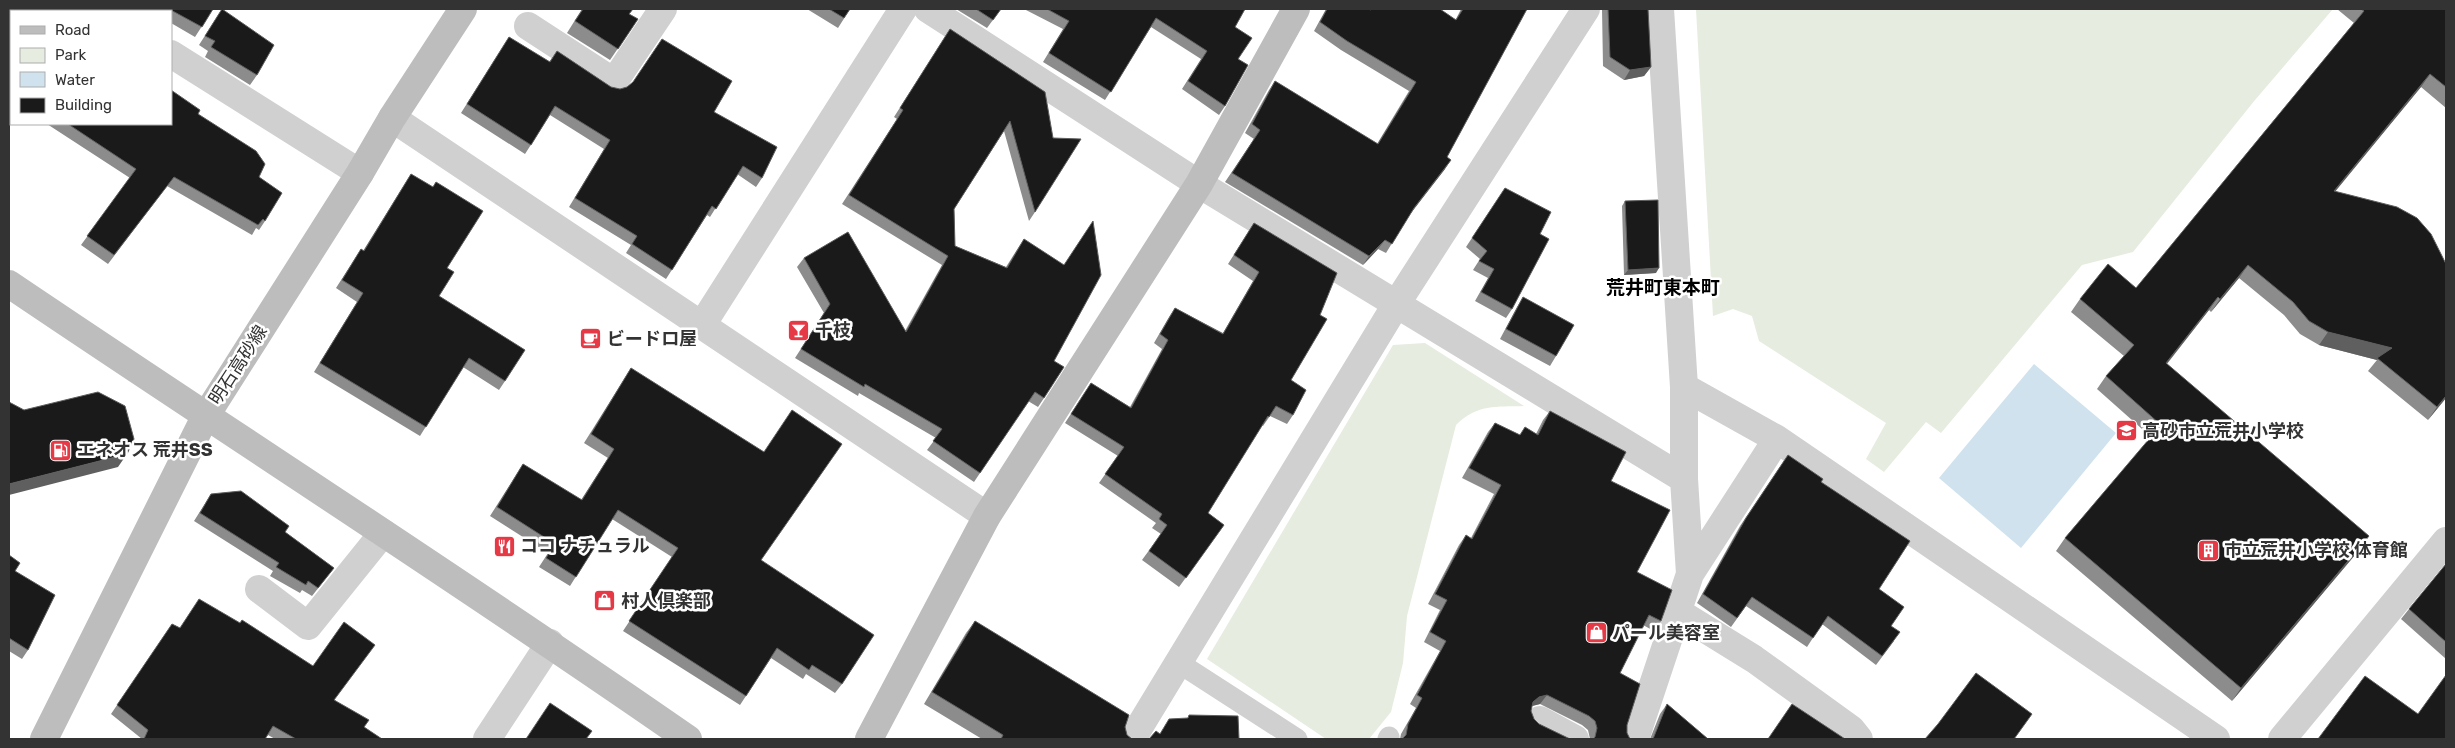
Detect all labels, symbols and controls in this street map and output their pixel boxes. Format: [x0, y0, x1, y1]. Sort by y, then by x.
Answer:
legend [10, 10, 172, 125]
text: Road [55, 21, 91, 39]
text: Park [55, 46, 86, 64]
text: Water [55, 71, 95, 89]
text: Building [55, 96, 112, 114]
district label: 荒井町東本町 [1606, 276, 1720, 299]
bar icon: 千枝 [787, 318, 811, 342]
place label: 千枝 [815, 319, 851, 341]
street label: 明石高砂線 [204, 321, 272, 409]
cafe icon: ビードロ屋 [579, 327, 603, 351]
place label: ビードロ屋 [607, 328, 697, 350]
school or university icon: 高砂市立荒井小学校 [2114, 419, 2138, 443]
place label: 高砂市立荒井小学校 [2142, 420, 2304, 442]
fuel station icon: エネオス 荒井SS [49, 438, 73, 462]
place label: エネオス 荒井SS [77, 439, 213, 461]
restaurant icon: ココ ナチュラル [492, 534, 516, 558]
place label: ココ ナチュラル [520, 535, 650, 557]
building icon: 市立荒井小学校 体育館 [2196, 538, 2220, 562]
place label: 市立荒井小学校 体育館 [2224, 539, 2408, 561]
shop icon: 村人倶楽部 [593, 589, 617, 613]
place label: 村人倶楽部 [621, 590, 711, 612]
shop icon: パール美容室 [1584, 621, 1608, 645]
place label: パール美容室 [1612, 622, 1720, 644]

